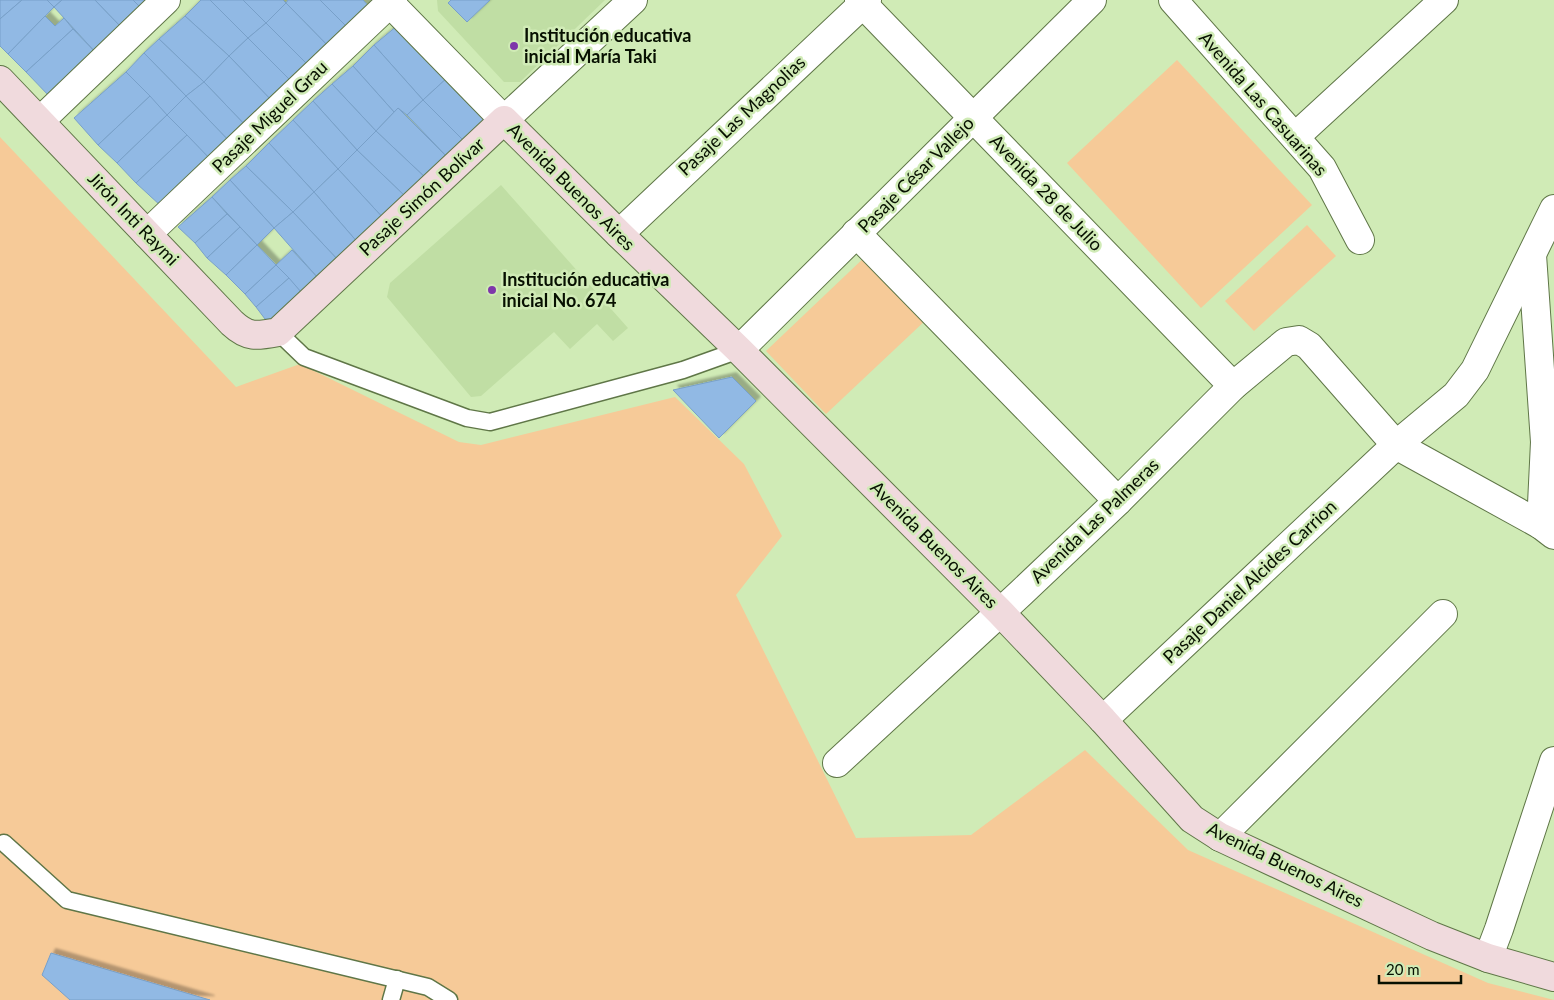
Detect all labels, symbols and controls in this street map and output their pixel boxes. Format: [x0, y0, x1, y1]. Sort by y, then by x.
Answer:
place label: Institución educativa inicial María Taki [524, 24, 691, 67]
street label: Avenida Las Casuarinas [1195, 27, 1333, 180]
marker: Institución educativa inicial María Taki [508, 40, 520, 52]
street label: Pasaje Las Magnolias [673, 51, 810, 180]
street label: Pasaje Miguel Grau [207, 56, 332, 177]
street label: Pasaje César Vallejo [853, 112, 978, 237]
street label: Avenida Buenos Aires [503, 118, 640, 255]
street label: Avenida 28 de Julio [986, 130, 1108, 255]
street label: Pasaje Simón Bolívar [354, 132, 489, 260]
street label: Jirón Inti Raymi [84, 167, 184, 270]
place label: Institución educativa inicial No. 674 [502, 268, 669, 311]
marker: Institución educativa inicial No. 674 [486, 284, 498, 296]
street label: Avenida Las Palmeras [1026, 453, 1163, 587]
street label: Avenida Buenos Aires [866, 476, 1003, 613]
street label: Pasaje Daniel Alcides Carrion [1158, 495, 1341, 667]
street label: Avenida Buenos Aires [1204, 817, 1367, 912]
scale bar [1379, 952, 1462, 984]
text: 20 m [1386, 960, 1420, 978]

